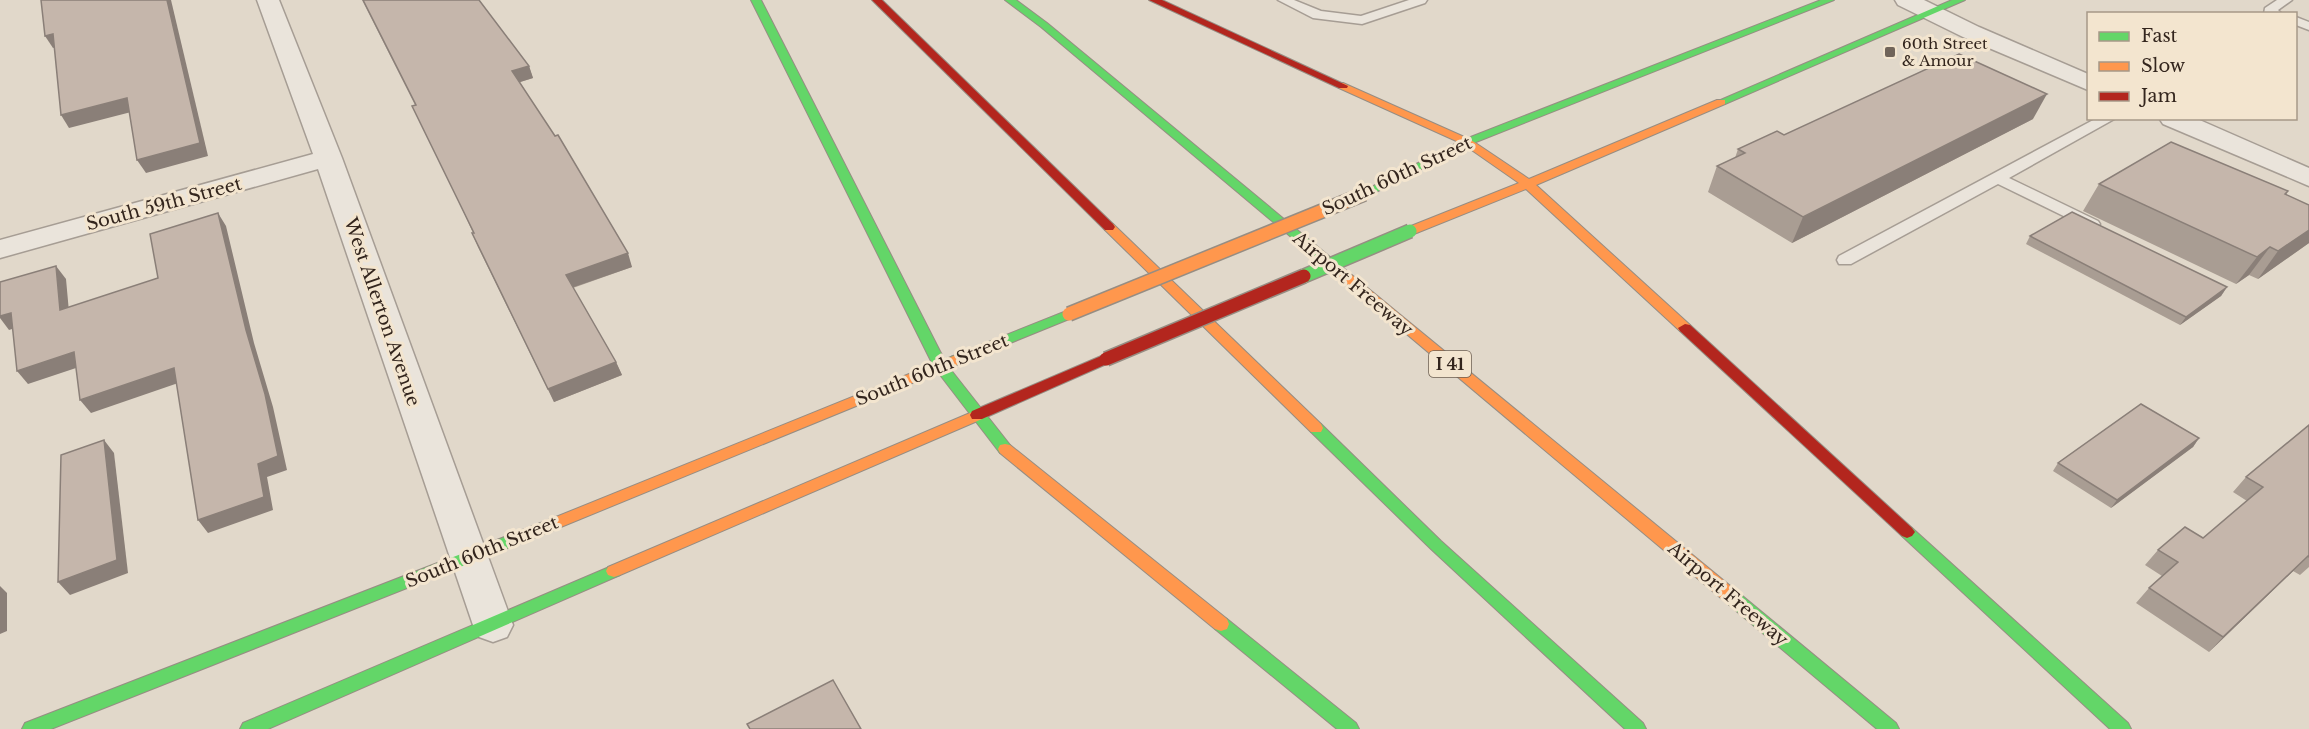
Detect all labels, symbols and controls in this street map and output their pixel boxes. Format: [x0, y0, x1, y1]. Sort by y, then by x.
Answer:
legend [2087, 12, 2297, 120]
text: Fast [2141, 25, 2178, 47]
place label: 60th Street & Amour [1902, 34, 1988, 70]
marker: 60th Street & Amour [1883, 45, 1897, 59]
text: Slow [2141, 55, 2186, 77]
text: Jam [2139, 85, 2177, 107]
street label: South 60th Street [1319, 132, 1476, 220]
street label: South 59th Street [84, 173, 244, 235]
street label: West Allerton Avenue [339, 214, 425, 409]
street label: Airport Freeway [1288, 227, 1418, 341]
street label: South 60th Street [852, 329, 1012, 411]
road number: I 41 [1429, 351, 1471, 377]
street label: South 60th Street [402, 511, 562, 593]
street label: Airport Freeway [1663, 537, 1793, 651]

